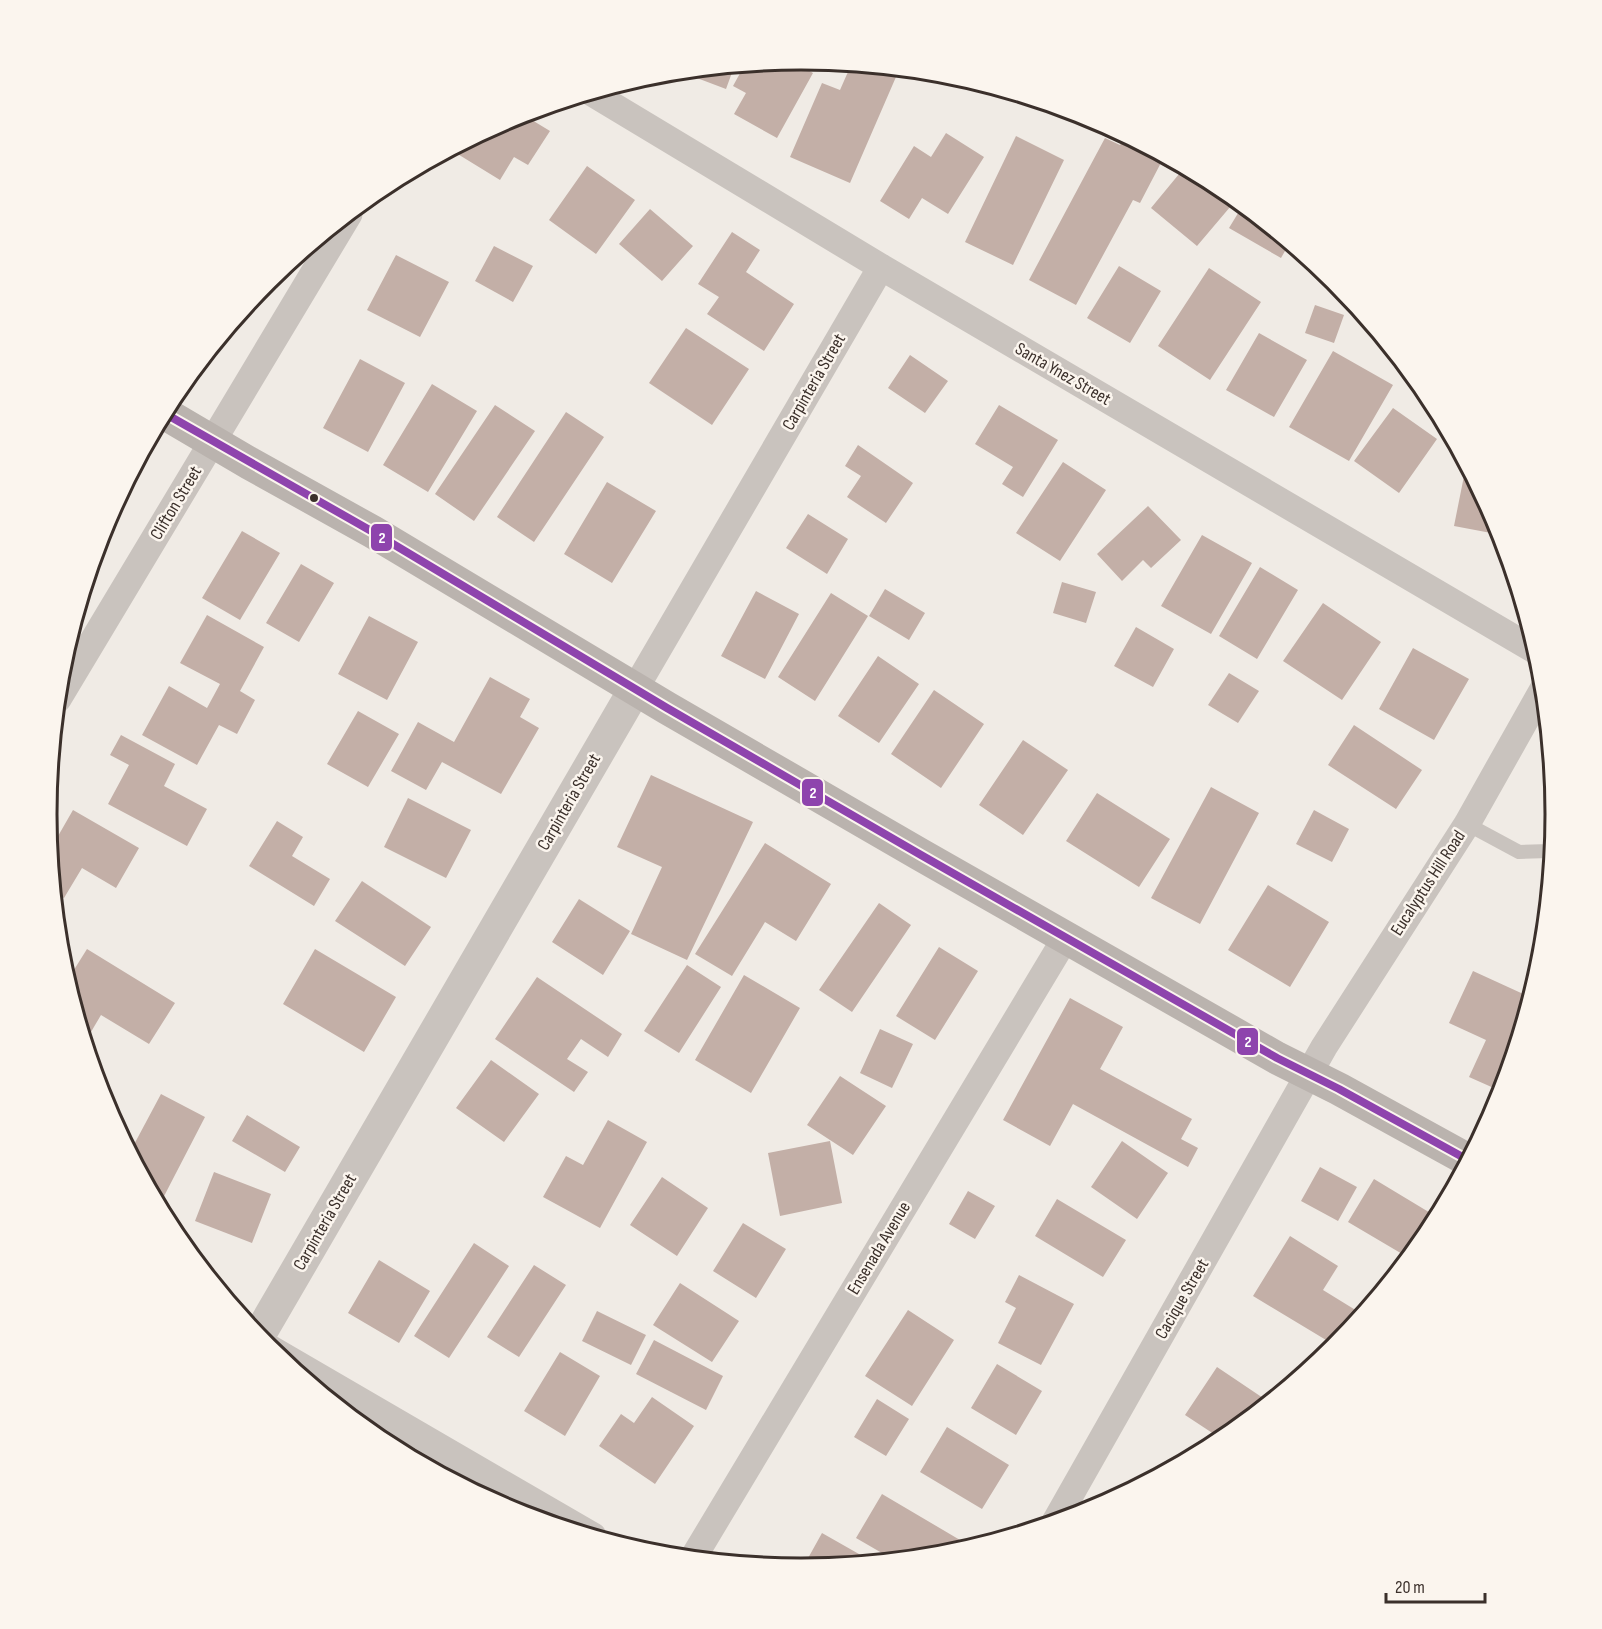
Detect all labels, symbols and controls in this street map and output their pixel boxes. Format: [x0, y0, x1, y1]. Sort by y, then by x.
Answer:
street label: Carpinteria Street [778, 330, 850, 434]
street label: Santa Ynez Street [1012, 338, 1115, 410]
street label: Clifton Street [146, 462, 206, 544]
unlabelled marker [308, 492, 320, 504]
line badge: 2 [370, 523, 393, 552]
text: 2 [378, 529, 386, 548]
street label: Carpinteria Street [533, 750, 605, 854]
line badge: 2 [801, 778, 824, 807]
text: 2 [809, 784, 817, 803]
street label: Eucalyptus Hill Road [1386, 827, 1470, 939]
line badge: 2 [1236, 1027, 1259, 1056]
text: 2 [1244, 1033, 1252, 1052]
street label: Carpinteria Street [289, 1170, 361, 1274]
street label: Ensenada Avenue [843, 1198, 915, 1298]
street label: Cacique Street [1151, 1255, 1214, 1343]
scale bar [1386, 1566, 1485, 1604]
text: 20 m [1395, 1577, 1425, 1598]

